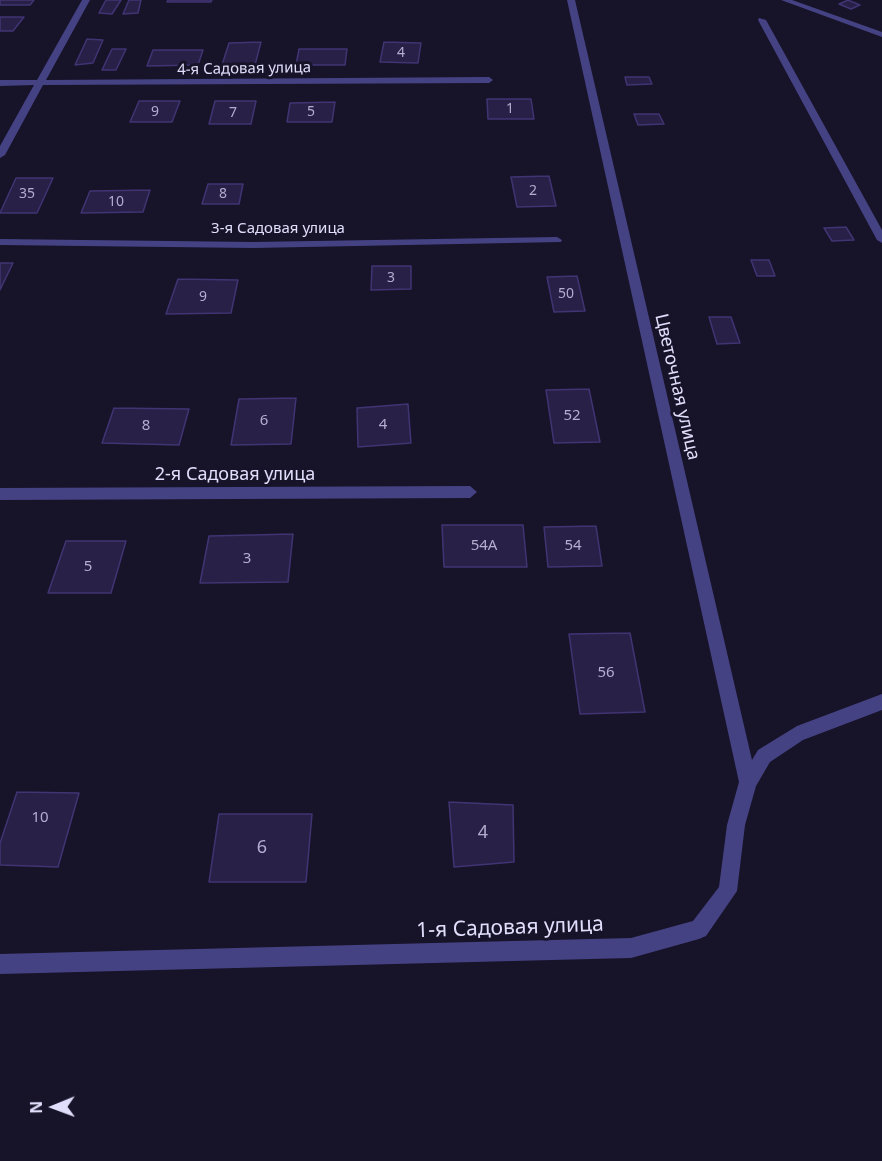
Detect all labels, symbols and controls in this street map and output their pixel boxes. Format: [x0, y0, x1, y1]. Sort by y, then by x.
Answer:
house number: 4 [397, 45, 405, 61]
street label: 4-я Садовая улица [177, 59, 311, 79]
house number: 1 [506, 101, 514, 117]
house number: 9 [151, 104, 159, 120]
house number: 5 [307, 104, 315, 120]
house number: 7 [229, 105, 237, 121]
house number: 2 [529, 183, 537, 199]
house number: 35 [19, 186, 35, 202]
house number: 8 [219, 186, 227, 202]
house number: 10 [108, 194, 124, 210]
street label: 3-я Садовая улица [211, 220, 345, 238]
house number: 3 [387, 270, 395, 286]
house number: 50 [558, 286, 574, 302]
house number: 9 [199, 289, 207, 305]
street label: Цветочная улица [650, 312, 704, 462]
house number: 52 [563, 407, 581, 425]
house number: 6 [260, 412, 268, 430]
house number: 4 [379, 416, 387, 434]
house number: 8 [142, 417, 150, 435]
street label: 2-я Садовая улица [155, 464, 315, 486]
house number: 54А [471, 537, 497, 555]
house number: 54 [564, 537, 582, 555]
house number: 3 [243, 550, 251, 568]
house number: 5 [84, 558, 92, 576]
house number: 56 [597, 664, 615, 682]
house number: 10 [31, 809, 49, 827]
house number: 4 [478, 822, 488, 844]
house number: 6 [257, 837, 267, 859]
street label: 1-я Садовая улица [416, 912, 604, 944]
north arrow [24, 1077, 84, 1137]
text: N [25, 1101, 47, 1114]

